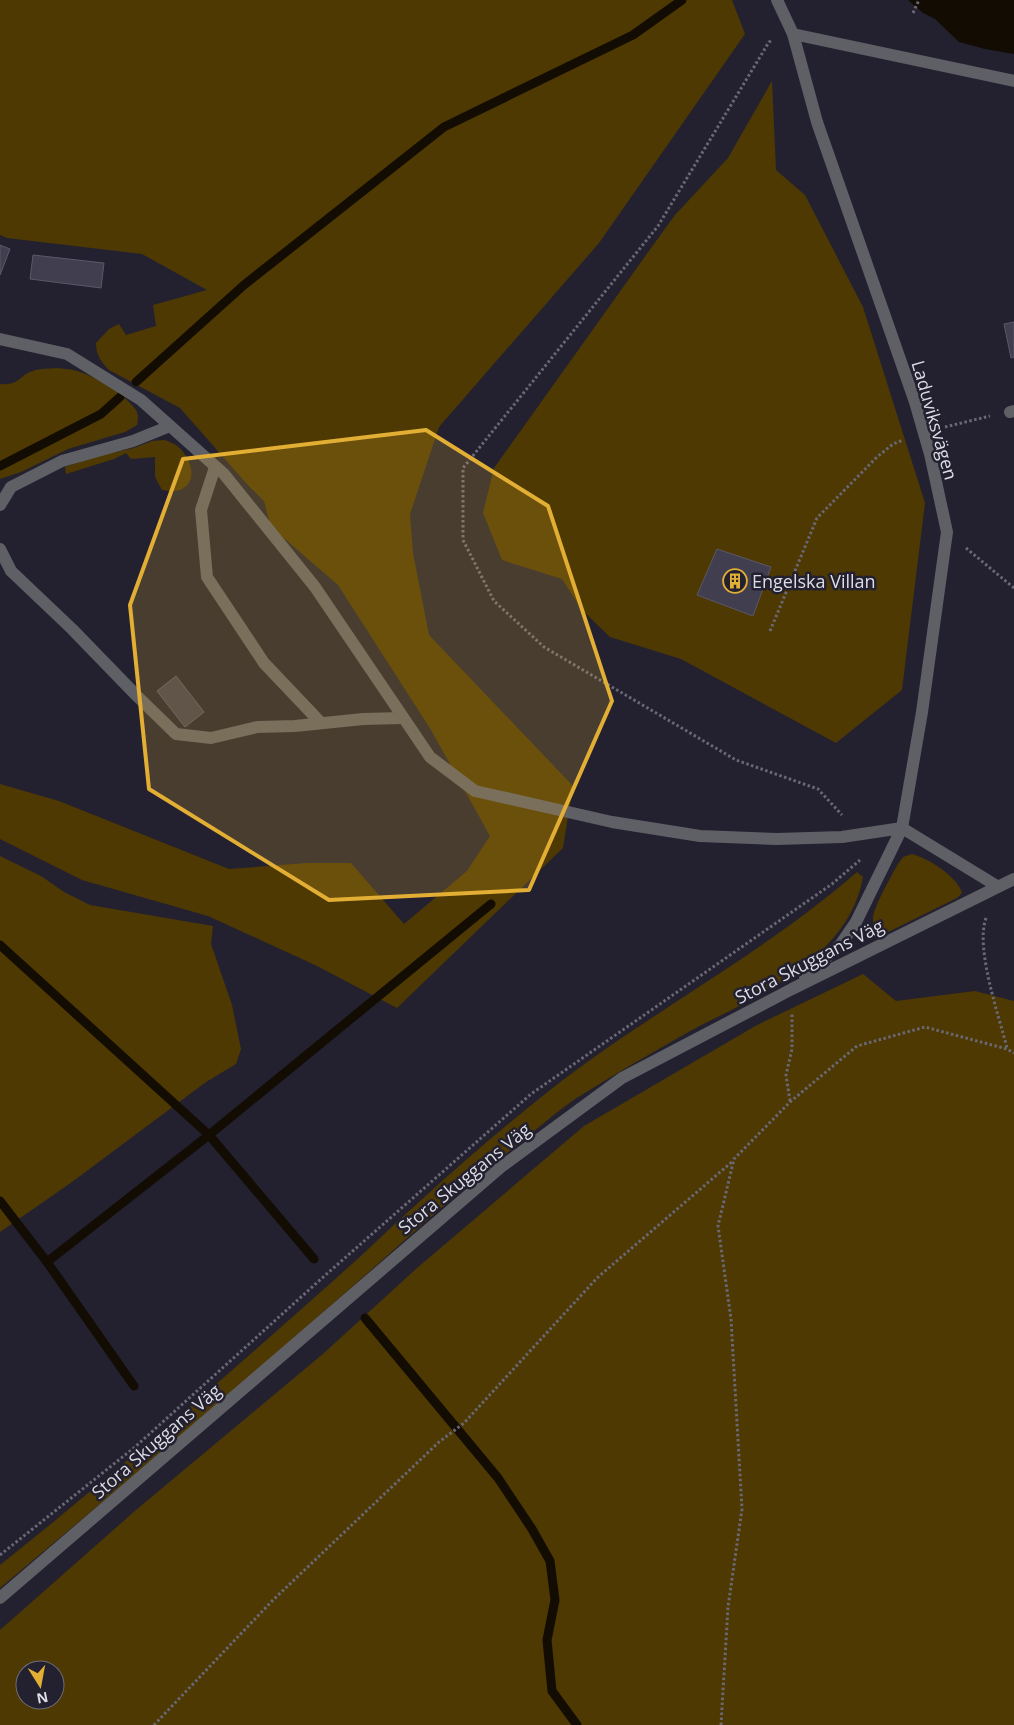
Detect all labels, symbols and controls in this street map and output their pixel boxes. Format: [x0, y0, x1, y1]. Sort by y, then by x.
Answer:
street label: Laduviksvägen [907, 358, 963, 482]
building icon: Engelska Villan [722, 568, 748, 594]
place label: Engelska Villan [752, 569, 876, 593]
street label: Stora Skuggans Väg [731, 913, 888, 1009]
street label: Stora Skuggans Väg [393, 1117, 535, 1239]
street label: Stora Skuggans Väg [86, 1378, 226, 1504]
north arrow [15, 1660, 65, 1710]
text: N [35, 1688, 50, 1709]

